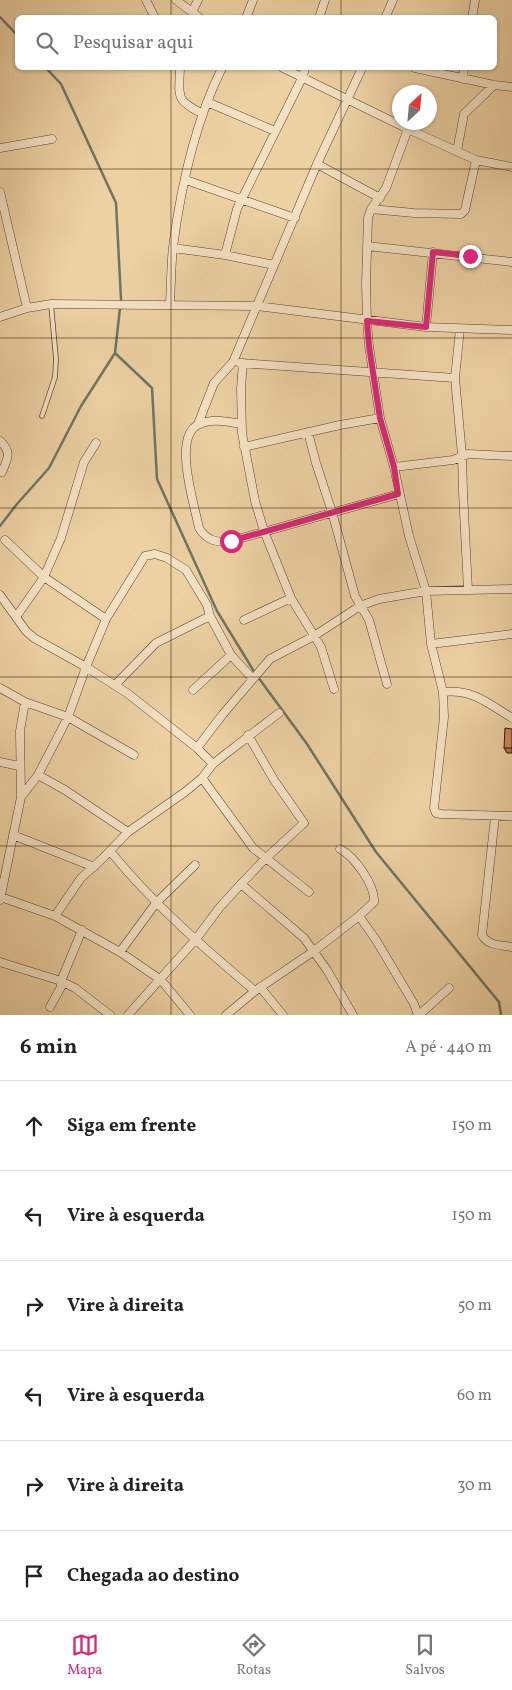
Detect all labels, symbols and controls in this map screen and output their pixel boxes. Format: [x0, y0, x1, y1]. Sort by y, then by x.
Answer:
search box [15, 15, 497, 70]
icon: search [33, 29, 61, 57]
text: Pesquisar aqui [73, 30, 193, 56]
north arrow [392, 85, 437, 130]
route end [459, 245, 482, 268]
route start [220, 530, 243, 553]
text: 6 min [20, 1033, 77, 1062]
text: A pé · 440 m [405, 1037, 492, 1059]
icon: ahead [20, 1112, 48, 1140]
text: Siga em frente [67, 1113, 196, 1139]
text: 150 m [451, 1115, 492, 1137]
icon: left [20, 1202, 48, 1230]
text: Vire à esquerda [67, 1203, 205, 1229]
text: 150 m [451, 1205, 492, 1227]
icon: right [20, 1292, 48, 1320]
text: Vire à direita [67, 1293, 184, 1319]
text: 50 m [458, 1295, 492, 1317]
icon: left [20, 1382, 48, 1410]
text: Vire à esquerda [67, 1383, 205, 1409]
text: 60 m [457, 1385, 492, 1407]
icon: right [20, 1472, 48, 1500]
text: Vire à direita [67, 1473, 184, 1499]
text: 30 m [457, 1475, 492, 1497]
icon: arrive [20, 1562, 48, 1590]
text: Chegada ao destino [67, 1563, 239, 1589]
tab: Mapa [67, 1631, 102, 1680]
tab: Rotas [236, 1631, 271, 1680]
tab: Salvos [405, 1631, 445, 1680]

